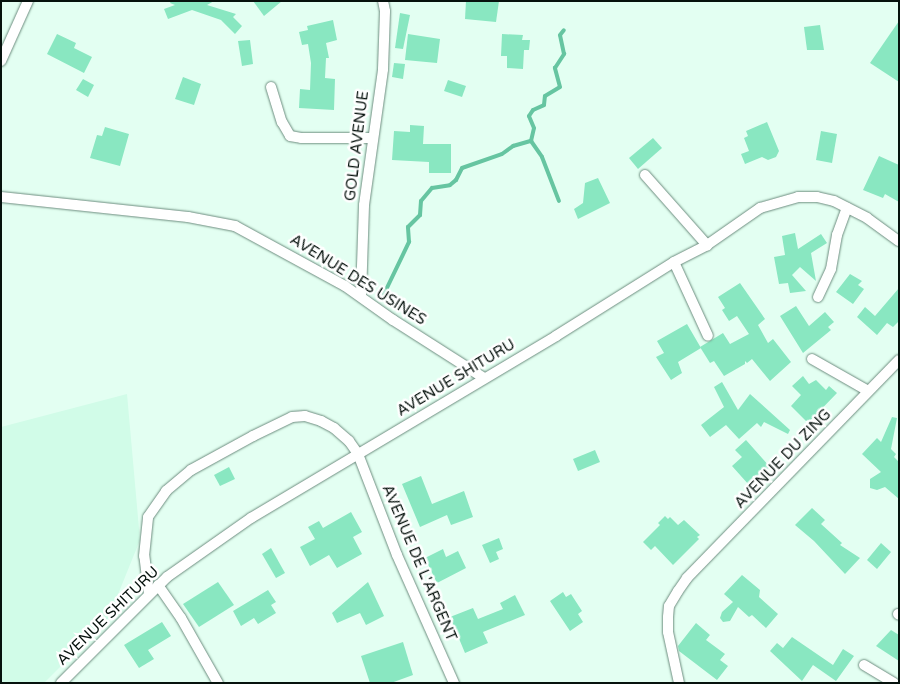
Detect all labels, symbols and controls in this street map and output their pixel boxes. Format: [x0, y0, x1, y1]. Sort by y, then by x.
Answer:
street label: GOLD AVENUE [341, 90, 373, 202]
street label: AVENUE DES USINES [287, 231, 429, 329]
street label: AVENUE SHITURU [394, 336, 518, 420]
street label: AVENUE DU ZING [731, 406, 835, 512]
street label: AVENUE DE L'ARGENT [378, 482, 460, 644]
street label: AVENUE SHITURU [53, 563, 163, 669]

